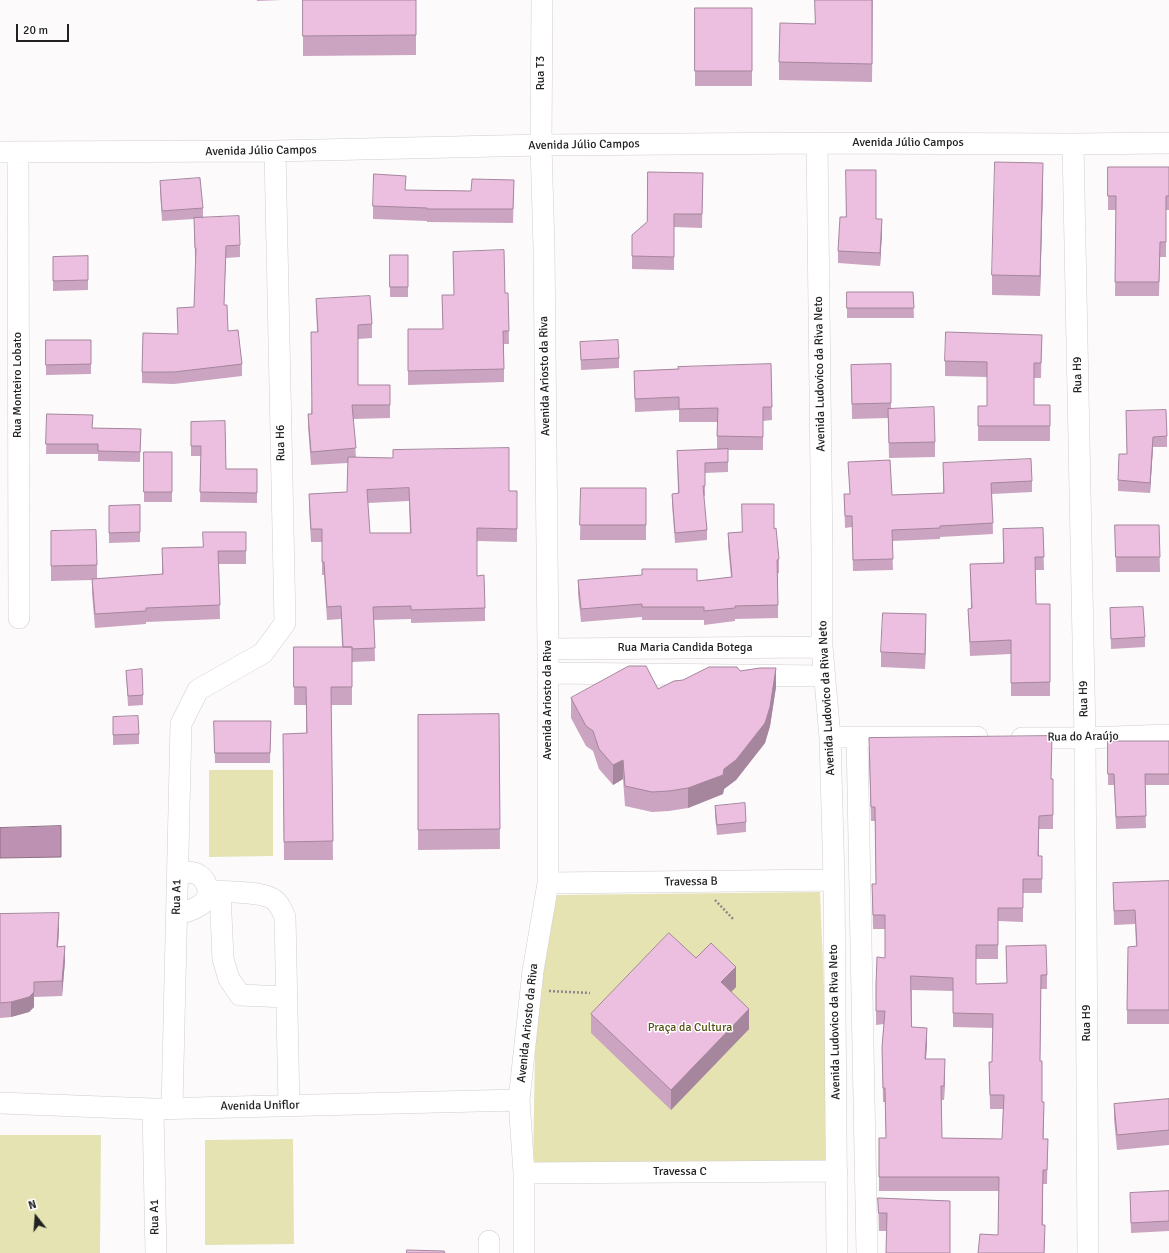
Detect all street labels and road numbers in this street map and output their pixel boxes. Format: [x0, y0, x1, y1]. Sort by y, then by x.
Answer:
street label: Rua T3 [534, 56, 548, 90]
street label: Avenida Júlio Campos [852, 136, 964, 150]
street label: Avenida Júlio Campos [528, 137, 640, 153]
street label: Avenida Júlio Campos [205, 143, 317, 159]
street label: Avenida Ludovico da Riva Neto [811, 296, 829, 452]
street label: Avenida Ariosto da Riva [537, 316, 553, 436]
street label: Rua Monteiro Lobato [11, 332, 25, 438]
street label: Rua H9 [1070, 356, 1086, 394]
street label: Rua H6 [273, 424, 289, 462]
street label: Avenida Ludovico da Riva Neto [816, 620, 838, 776]
street label: Avenida Ariosto da Riva [541, 640, 555, 760]
street label: Rua Maria Candida Botega [618, 641, 752, 655]
street label: Rua H9 [1076, 680, 1092, 718]
street label: Rua do Araújo [1047, 729, 1119, 745]
street label: Travessa B [664, 874, 718, 890]
street label: Rua A1 [169, 879, 185, 915]
street label: Avenida Ludovico da Riva Neto [826, 944, 844, 1100]
street label: Avenida Ariosto da Riva [515, 963, 541, 1083]
street label: Rua H9 [1080, 1005, 1094, 1041]
street label: Avenida Uniflor [220, 1098, 300, 1114]
street label: Travessa C [653, 1165, 707, 1179]
street label: Rua A1 [147, 1199, 163, 1235]

